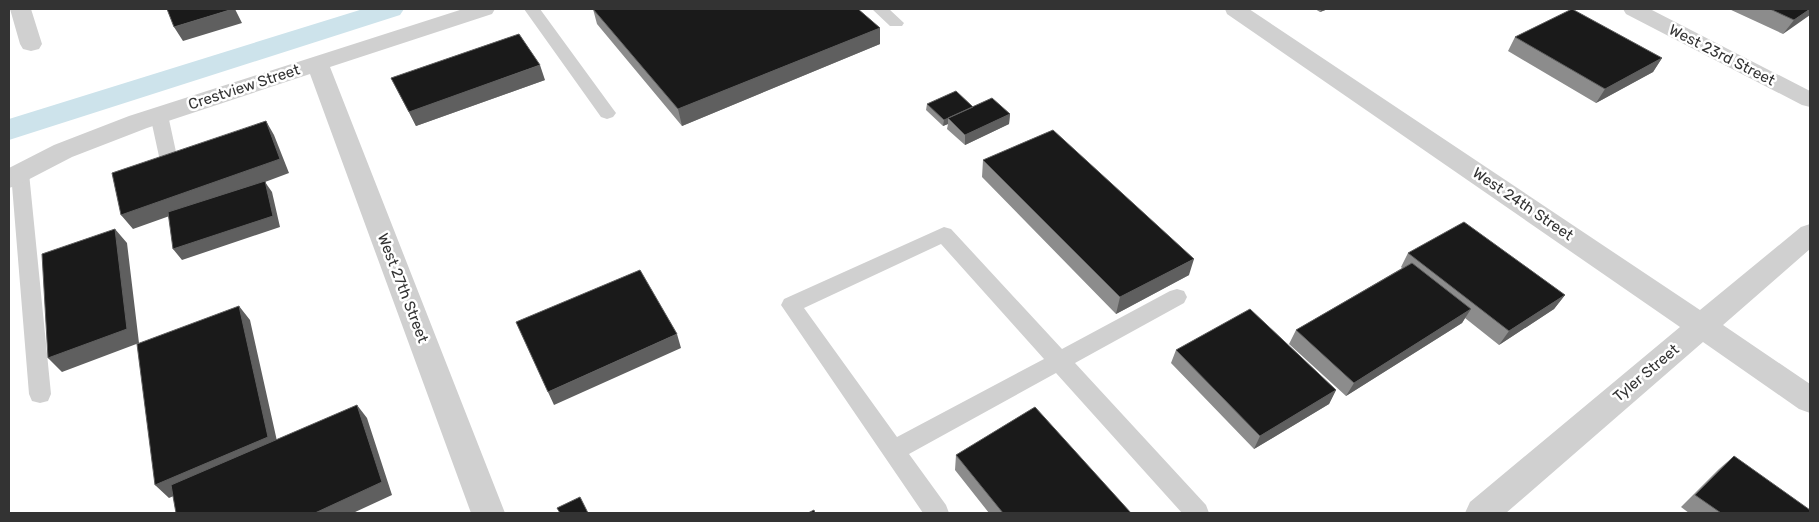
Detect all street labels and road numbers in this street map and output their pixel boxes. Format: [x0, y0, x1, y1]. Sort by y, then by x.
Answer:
street label: West 23rd Street [1666, 21, 1778, 90]
street label: Crestview Street [186, 60, 302, 114]
street label: West 24th Street [1469, 164, 1577, 244]
street label: West 27th Street [374, 231, 432, 345]
street label: Tyler Street [1609, 340, 1683, 406]

